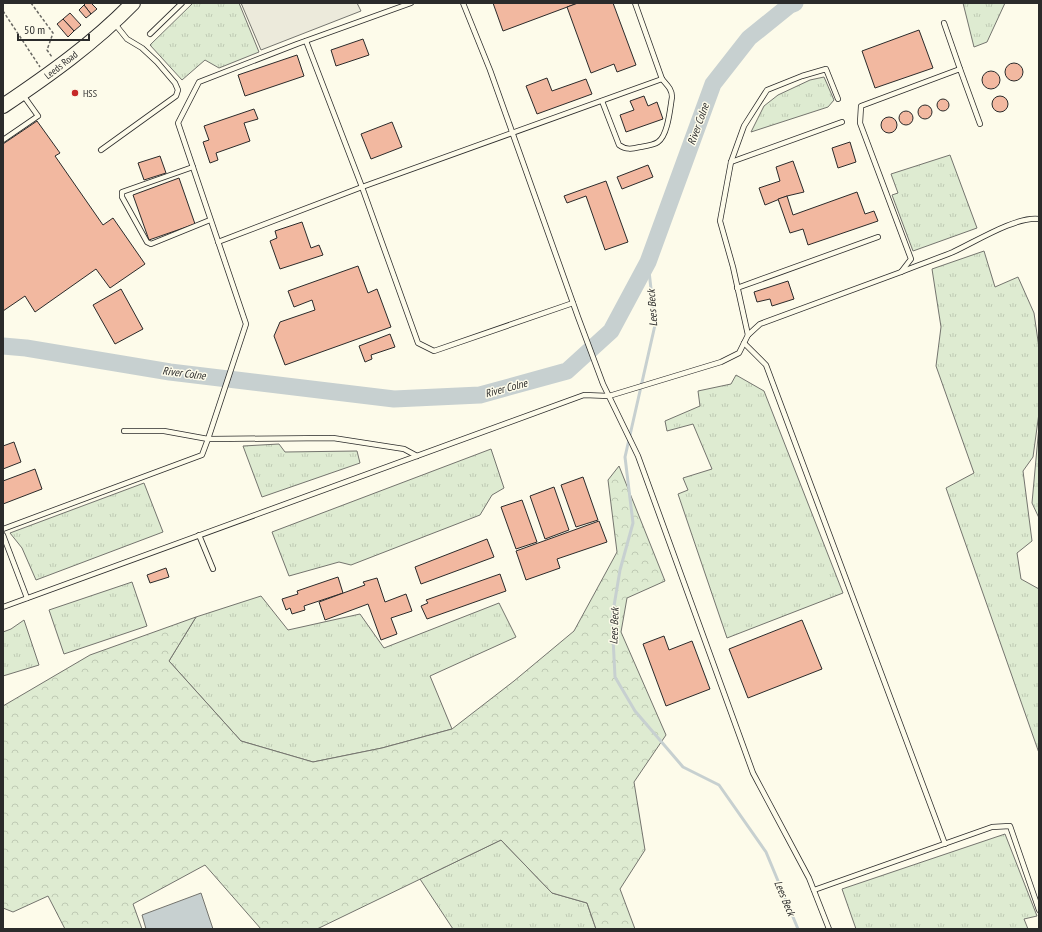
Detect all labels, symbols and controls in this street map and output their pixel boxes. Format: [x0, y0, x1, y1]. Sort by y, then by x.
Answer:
scale bar [18, 16, 89, 42]
text: 50 m [24, 22, 45, 37]
street label: Leeds Road [42, 48, 80, 82]
place label: HSS [83, 87, 97, 100]
marker: HSS [70, 88, 80, 98]
water label: River Colne [684, 100, 712, 147]
water label: Lees Beck [644, 287, 660, 327]
water label: River Colne [162, 363, 208, 383]
water label: River Colne [483, 375, 530, 400]
water label: Lees Beck [606, 606, 622, 645]
water label: Lees Beck [771, 878, 799, 919]

